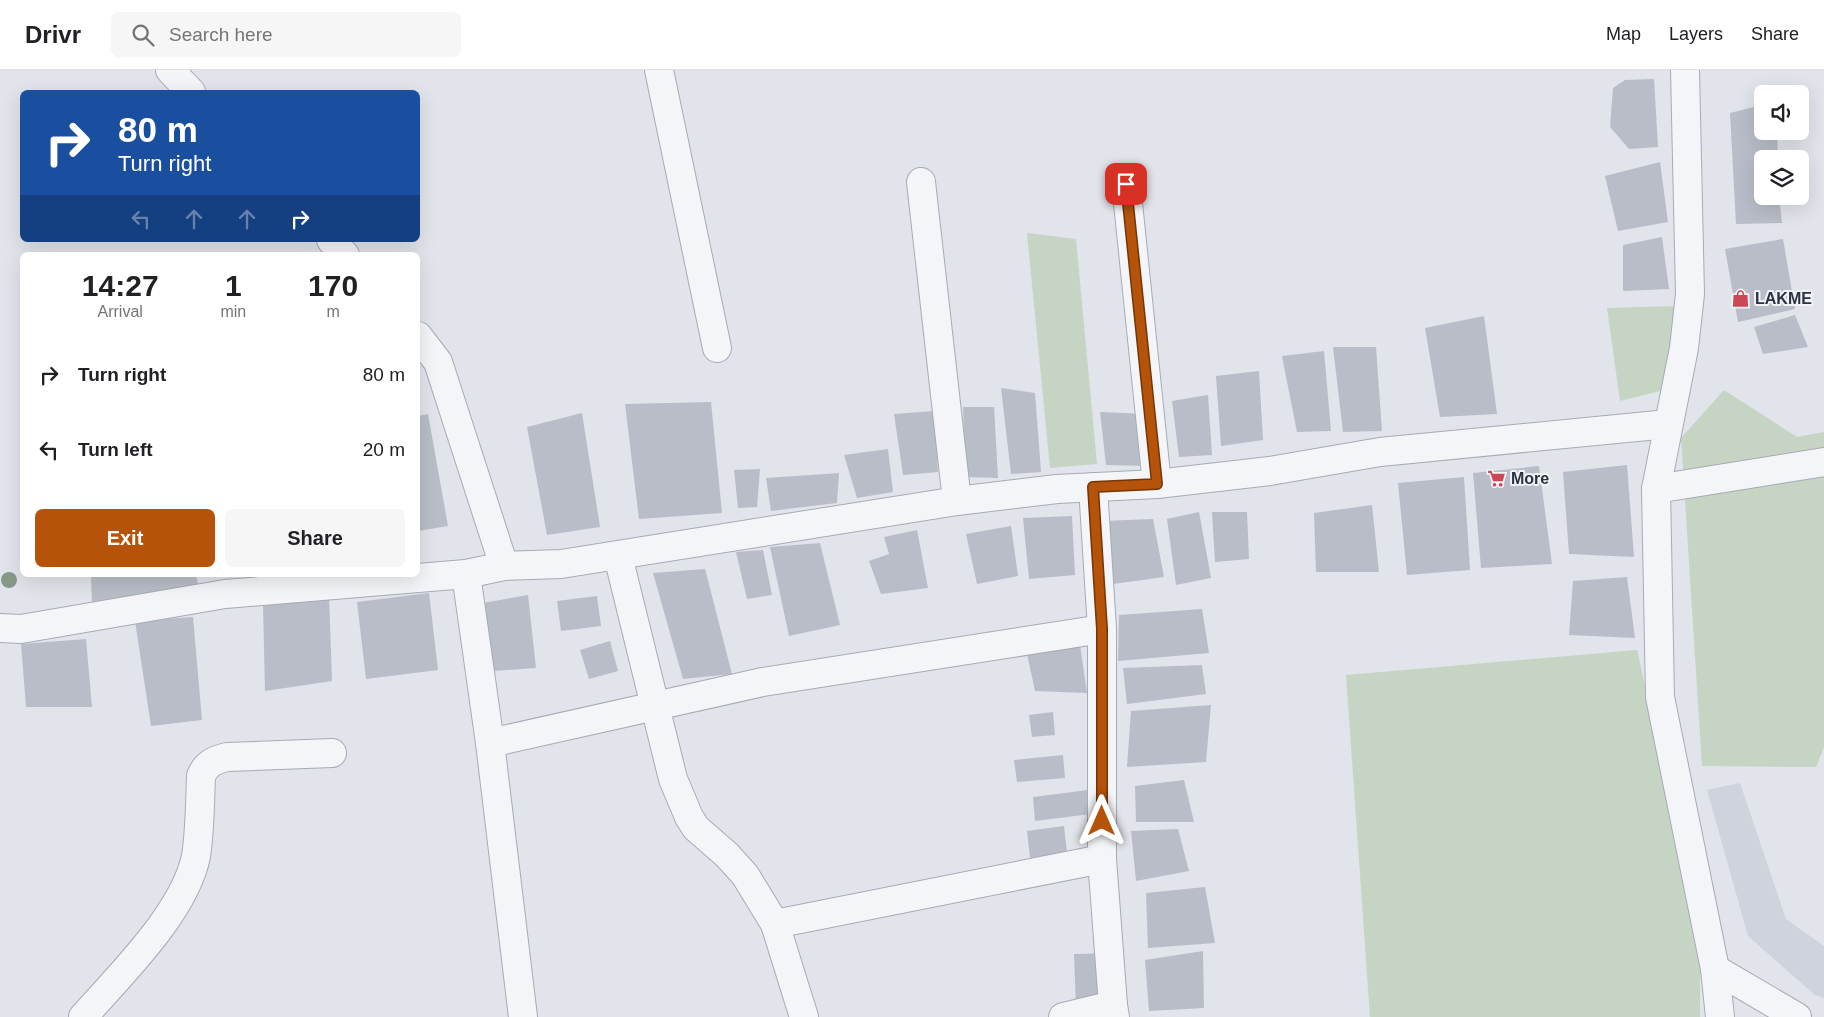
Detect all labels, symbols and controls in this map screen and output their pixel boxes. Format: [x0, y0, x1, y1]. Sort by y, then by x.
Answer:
search box [111, 12, 461, 57]
text: Drivr [25, 21, 81, 48]
icon: search [129, 21, 157, 49]
text: Search here [169, 24, 273, 45]
text: Map [1606, 24, 1641, 44]
text: Layers [1669, 24, 1723, 44]
text: Share [1751, 24, 1799, 44]
map controls [1754, 85, 1809, 205]
button: sound [1754, 85, 1809, 140]
icon: right [35, 110, 100, 175]
text: 80 m [118, 110, 198, 149]
button: layers [1754, 150, 1809, 205]
text: Turn right [118, 151, 211, 176]
pin [1105, 163, 1147, 205]
icon: arrive [1112, 170, 1140, 198]
icon: left [127, 205, 155, 233]
icon: ahead [180, 205, 208, 233]
icon: ahead [233, 205, 261, 233]
icon: right [286, 205, 314, 233]
text: 14:27 [82, 269, 159, 302]
text: 1 [225, 269, 242, 302]
text: 170 [308, 269, 358, 302]
shop icon: LAKME [1731, 288, 1751, 308]
place label: LAKME [1755, 290, 1812, 307]
text: Arrival [98, 303, 143, 320]
text: min [220, 303, 246, 320]
text: m [326, 303, 340, 320]
icon: right [35, 361, 63, 389]
text: Turn right [78, 364, 166, 385]
text: 80 m [363, 364, 405, 385]
icon: left [35, 436, 63, 464]
text: Turn left [78, 439, 153, 460]
text: 20 m [363, 439, 405, 460]
supermarket icon: More [1487, 468, 1507, 488]
place label: More [1511, 470, 1549, 487]
button: Exit [35, 509, 215, 567]
button: Share [225, 509, 405, 567]
position arrow [1075, 794, 1127, 846]

